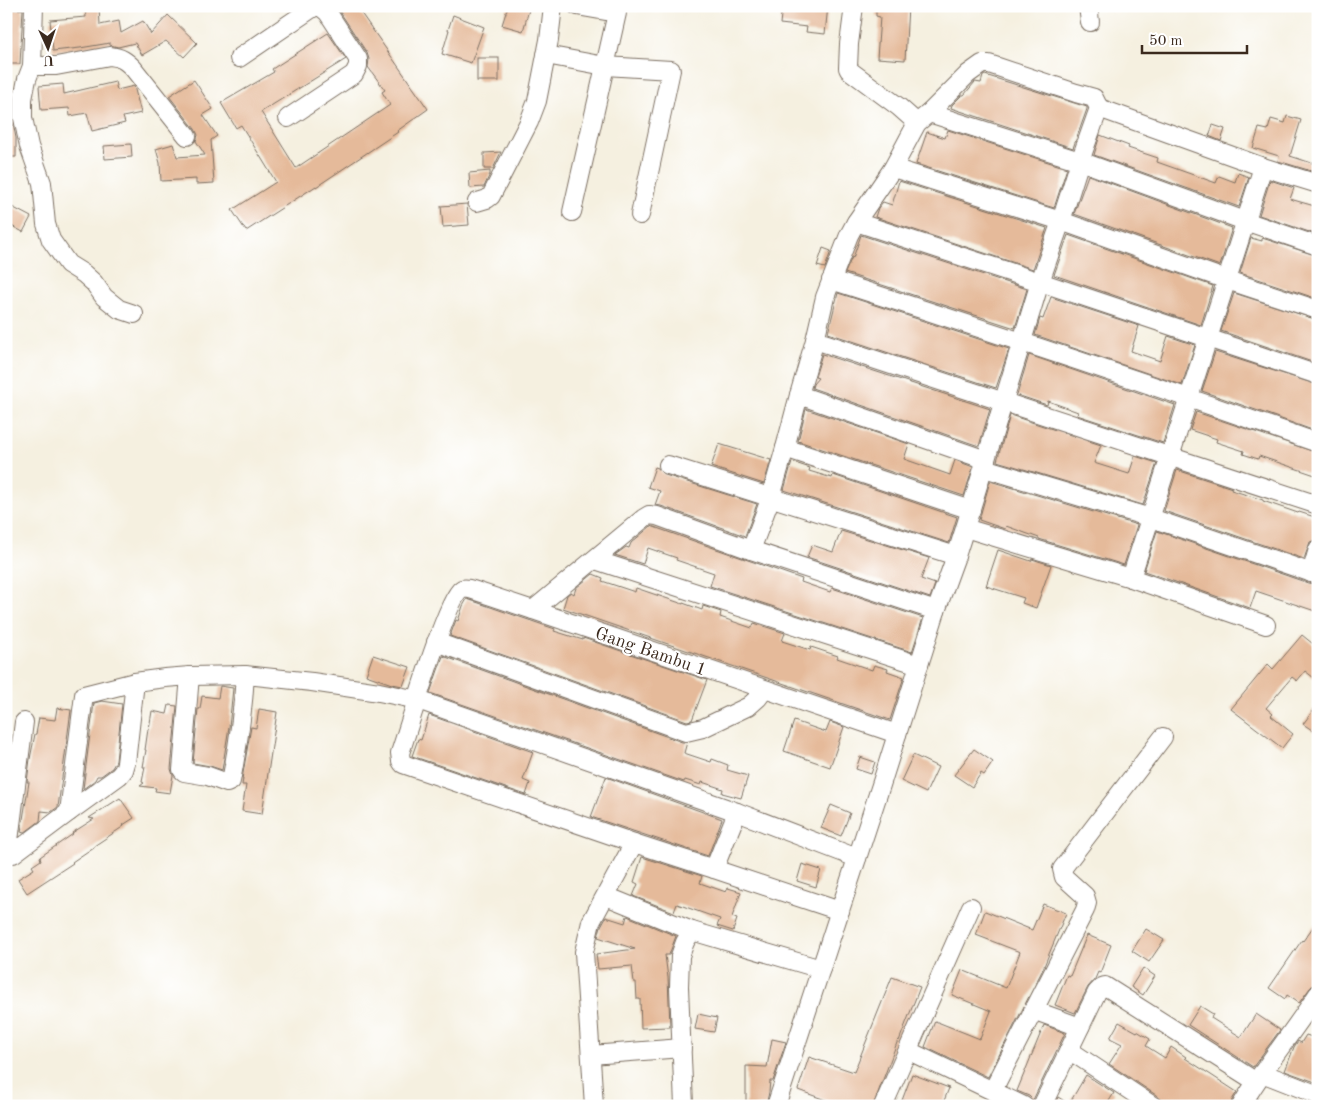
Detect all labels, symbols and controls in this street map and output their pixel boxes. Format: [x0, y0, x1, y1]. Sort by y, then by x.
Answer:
north arrow [22, 22, 72, 72]
scale bar [1142, 22, 1246, 54]
text: 50 m [1149, 34, 1183, 49]
text: U [43, 53, 55, 67]
street label: Gang Bambu 1 [593, 625, 709, 679]

